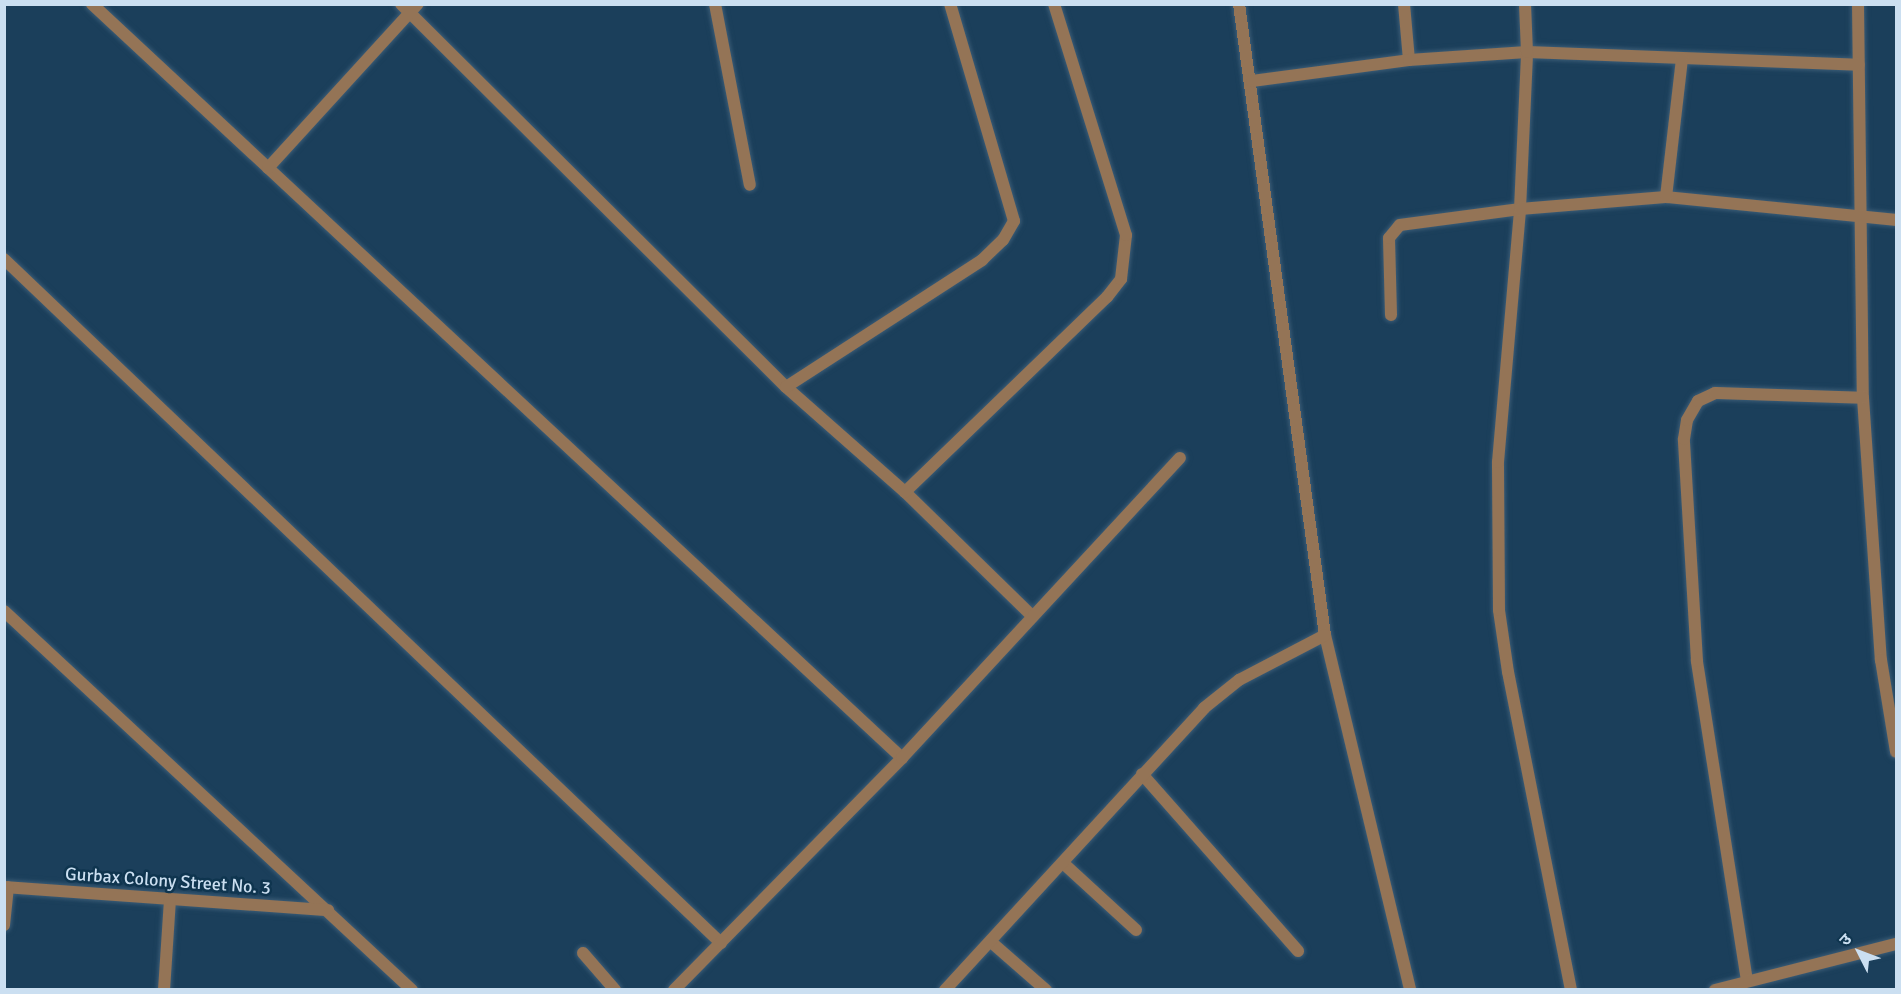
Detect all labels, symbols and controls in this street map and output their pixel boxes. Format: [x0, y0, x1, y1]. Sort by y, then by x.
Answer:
street label: Gurbax Colony Street No. 3 [64, 863, 272, 899]
north arrow [1829, 922, 1889, 982]
text: उ [1835, 930, 1856, 950]

